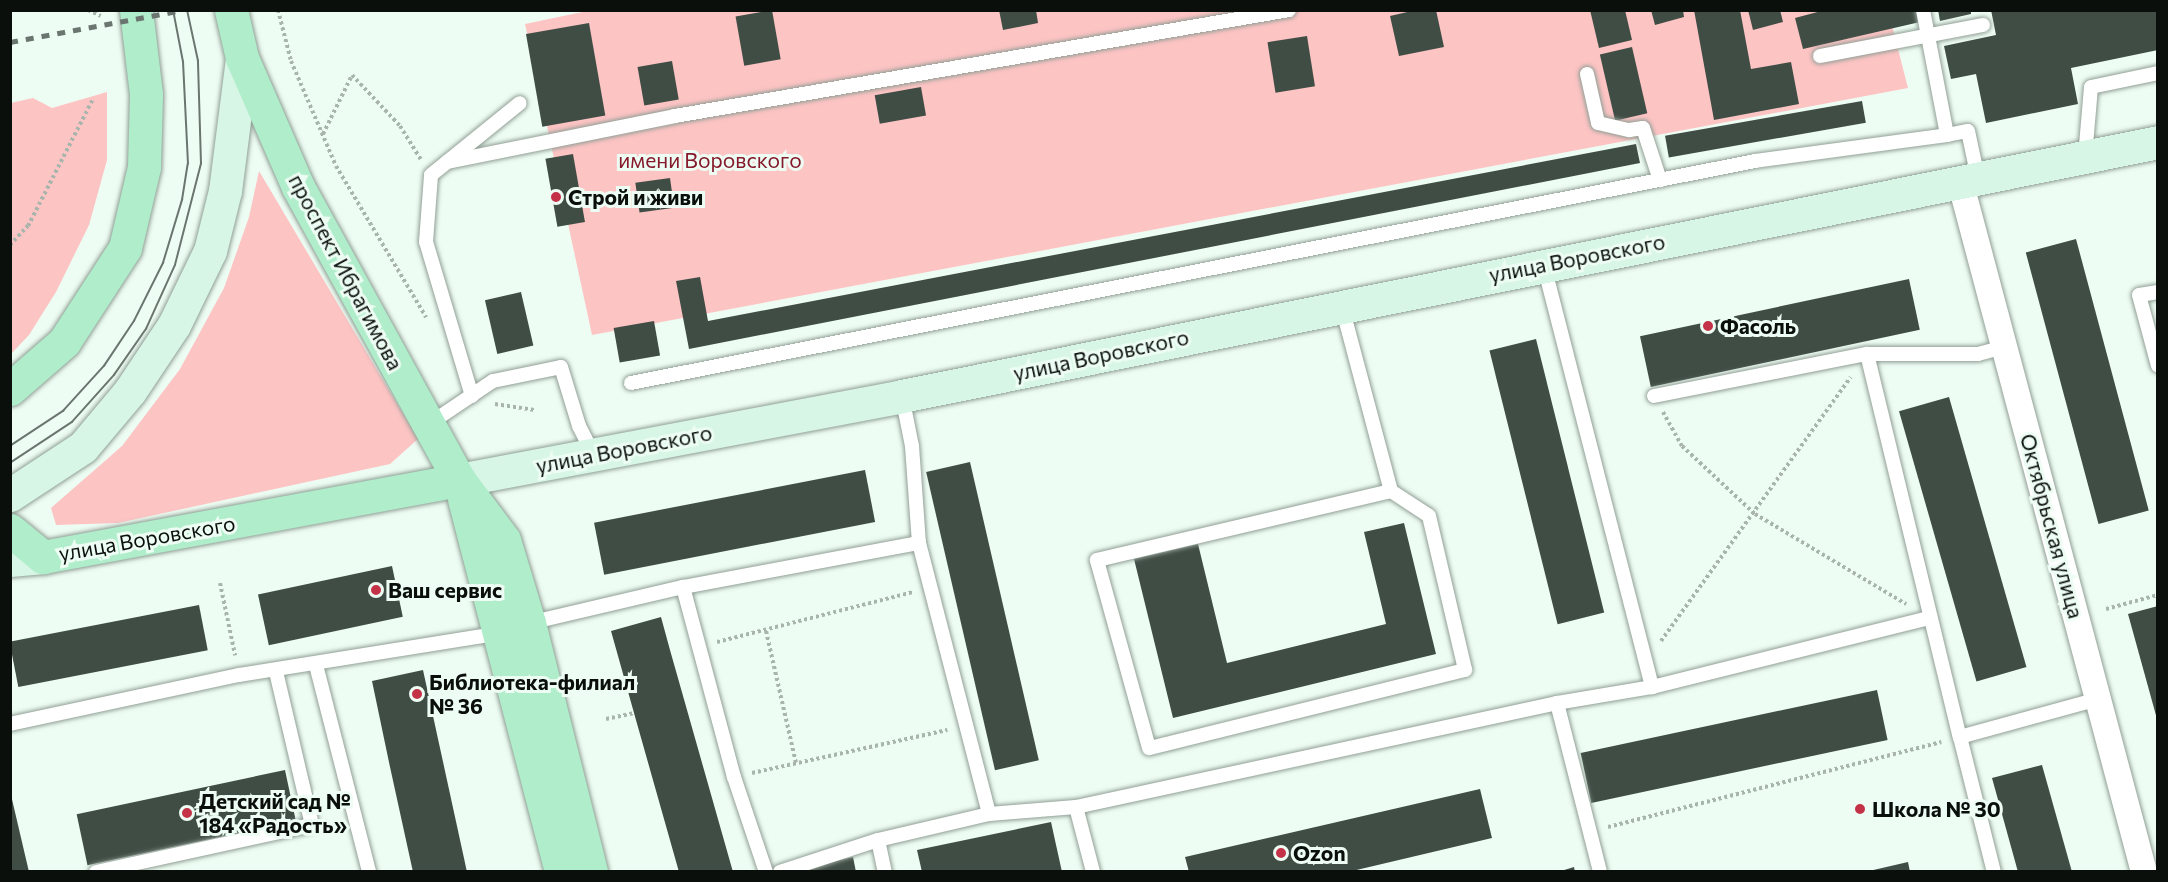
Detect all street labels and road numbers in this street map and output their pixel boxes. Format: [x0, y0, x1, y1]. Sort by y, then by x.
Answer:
street label: проспект Ибрагимова [284, 170, 408, 374]
street label: улица Воровского [1487, 229, 1667, 287]
street label: улица Воровского [1011, 324, 1191, 386]
street label: улица Воровского [534, 420, 714, 478]
street label: Октябрьская улица [2015, 431, 2089, 621]
street label: улица Воровского [57, 510, 237, 566]

